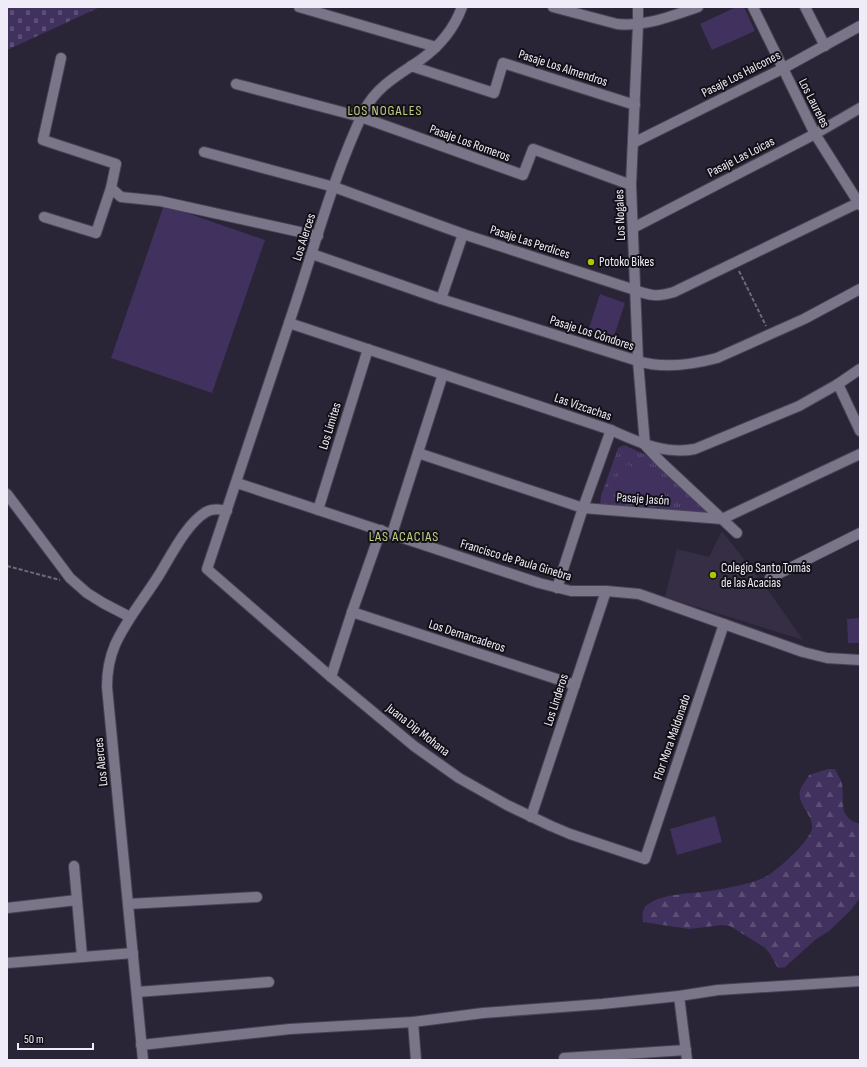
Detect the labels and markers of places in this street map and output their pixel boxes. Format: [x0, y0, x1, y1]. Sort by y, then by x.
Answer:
place label: Potoko Bikes [599, 254, 655, 270]
marker: Potoko Bikes [586, 257, 596, 267]
place label: Colegio Santo Tomás de las Acacias [721, 560, 811, 591]
marker: Colegio Santo Tomás de las Acacias [708, 570, 718, 580]

